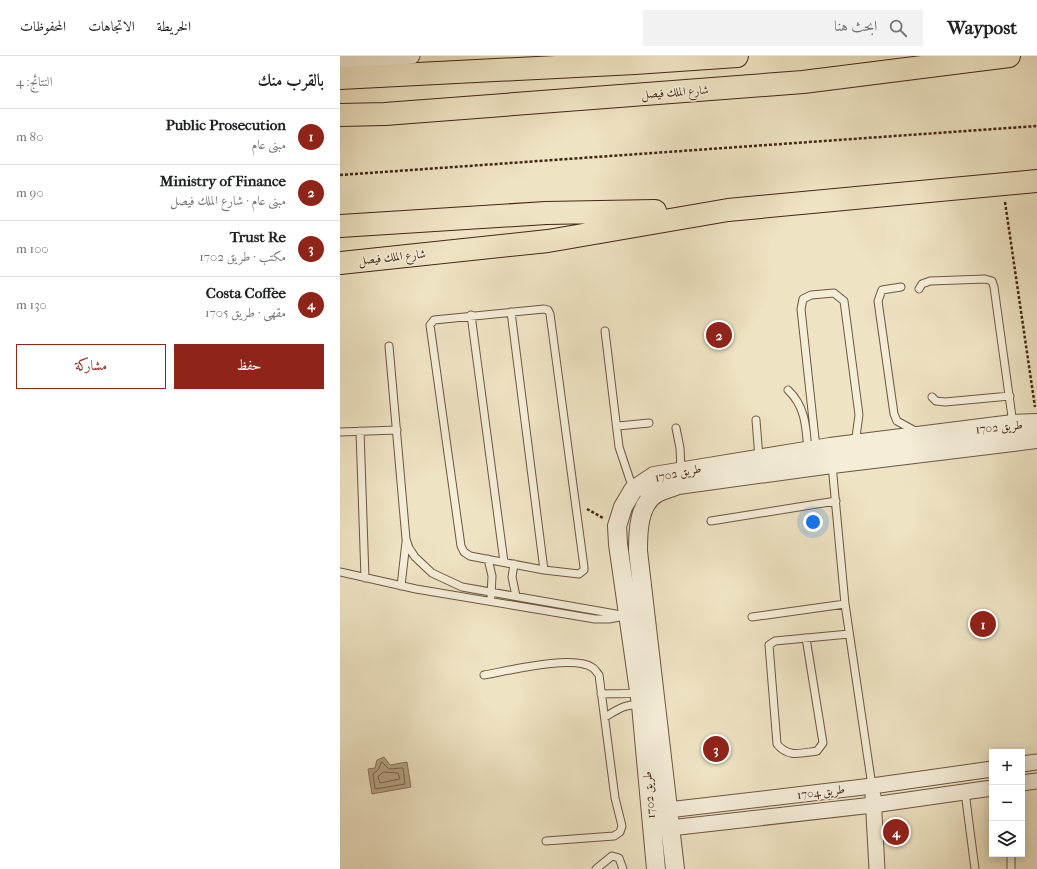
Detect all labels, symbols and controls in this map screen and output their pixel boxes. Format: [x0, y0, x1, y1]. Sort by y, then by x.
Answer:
search box [643, 10, 923, 46]
text: ابحث هنا [834, 17, 877, 35]
icon: search [887, 17, 909, 39]
text: Waypost [947, 17, 1017, 39]
text: المحفوظات [20, 18, 66, 35]
text: الاتجاهات [88, 18, 135, 35]
text: الخريطة [157, 18, 191, 35]
text: بالقرب منك [258, 70, 324, 90]
text: النتائج: 4 [16, 74, 52, 89]
street label: شارع الملك فيصل [641, 83, 710, 105]
text: Public Prosecution [166, 116, 286, 134]
text: 80 m [16, 129, 43, 144]
text: 1 [309, 129, 313, 144]
text: مبنى عام [252, 137, 286, 152]
text: Ministry of Finance [160, 172, 286, 190]
text: 90 m [16, 185, 44, 200]
text: 2 [308, 185, 314, 200]
text: مبنى عام · شارع الملك فيصل [170, 193, 286, 208]
text: Trust Re [230, 228, 286, 246]
text: 100 m [16, 241, 49, 256]
text: 3 [308, 241, 314, 256]
street label: شارع الملك فيصل [358, 246, 427, 271]
text: مكتب · طريق 1702 [199, 249, 286, 264]
text: Costa Coffee [206, 284, 286, 302]
text: 130 m [16, 297, 47, 312]
text: 4 [307, 297, 315, 312]
text: مقهى · طريق 1705 [205, 305, 286, 320]
pin: 2 [706, 320, 732, 350]
button: مشاركة [16, 344, 166, 389]
button: حفظ [174, 344, 324, 389]
street label: طريق 1702 [975, 418, 1024, 437]
street label: طريق 1702 [653, 461, 703, 486]
your location [803, 512, 823, 532]
pin: 1 [970, 609, 996, 639]
pin: 3 [703, 734, 729, 764]
map controls [989, 749, 1025, 857]
button: + [989, 749, 1025, 785]
street label: طريق 1702 [640, 771, 659, 819]
street label: طريق 1704 [796, 782, 846, 803]
button: − [989, 785, 1025, 821]
pin: 4 [883, 817, 909, 847]
button: layers [989, 821, 1025, 857]

